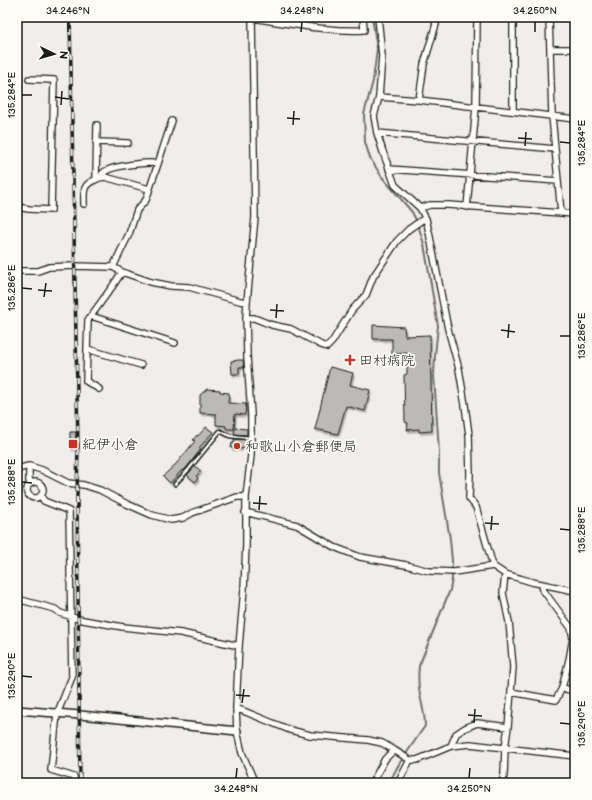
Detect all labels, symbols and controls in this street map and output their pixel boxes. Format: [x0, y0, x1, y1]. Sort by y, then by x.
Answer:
text: 34.246°N [46, 5, 90, 17]
text: 34.248°N [280, 5, 324, 17]
text: 34.250°N [513, 5, 557, 17]
north arrow [34, 34, 74, 74]
text: N [57, 50, 70, 60]
text: 135.284°E [6, 71, 18, 118]
text: 135.284°E [576, 119, 588, 166]
text: 135.286°E [6, 264, 18, 311]
text: 135.286°E [576, 312, 588, 359]
place label: 田村病院 [359, 352, 415, 369]
marker: 田村病院 [344, 354, 356, 366]
place label: 紀伊小倉 [82, 436, 138, 453]
marker: 紀伊小倉 [67, 438, 79, 450]
place label: 和歌山小倉郵便局 [245, 438, 357, 455]
marker: 和歌山小倉郵便局 [232, 441, 242, 451]
text: 135.288°E [6, 458, 18, 505]
text: 135.288°E [576, 506, 588, 553]
text: 135.290°E [6, 652, 18, 699]
text: 135.290°E [576, 700, 588, 747]
text: 34.248°N [214, 783, 258, 795]
text: 34.250°N [447, 783, 491, 795]

